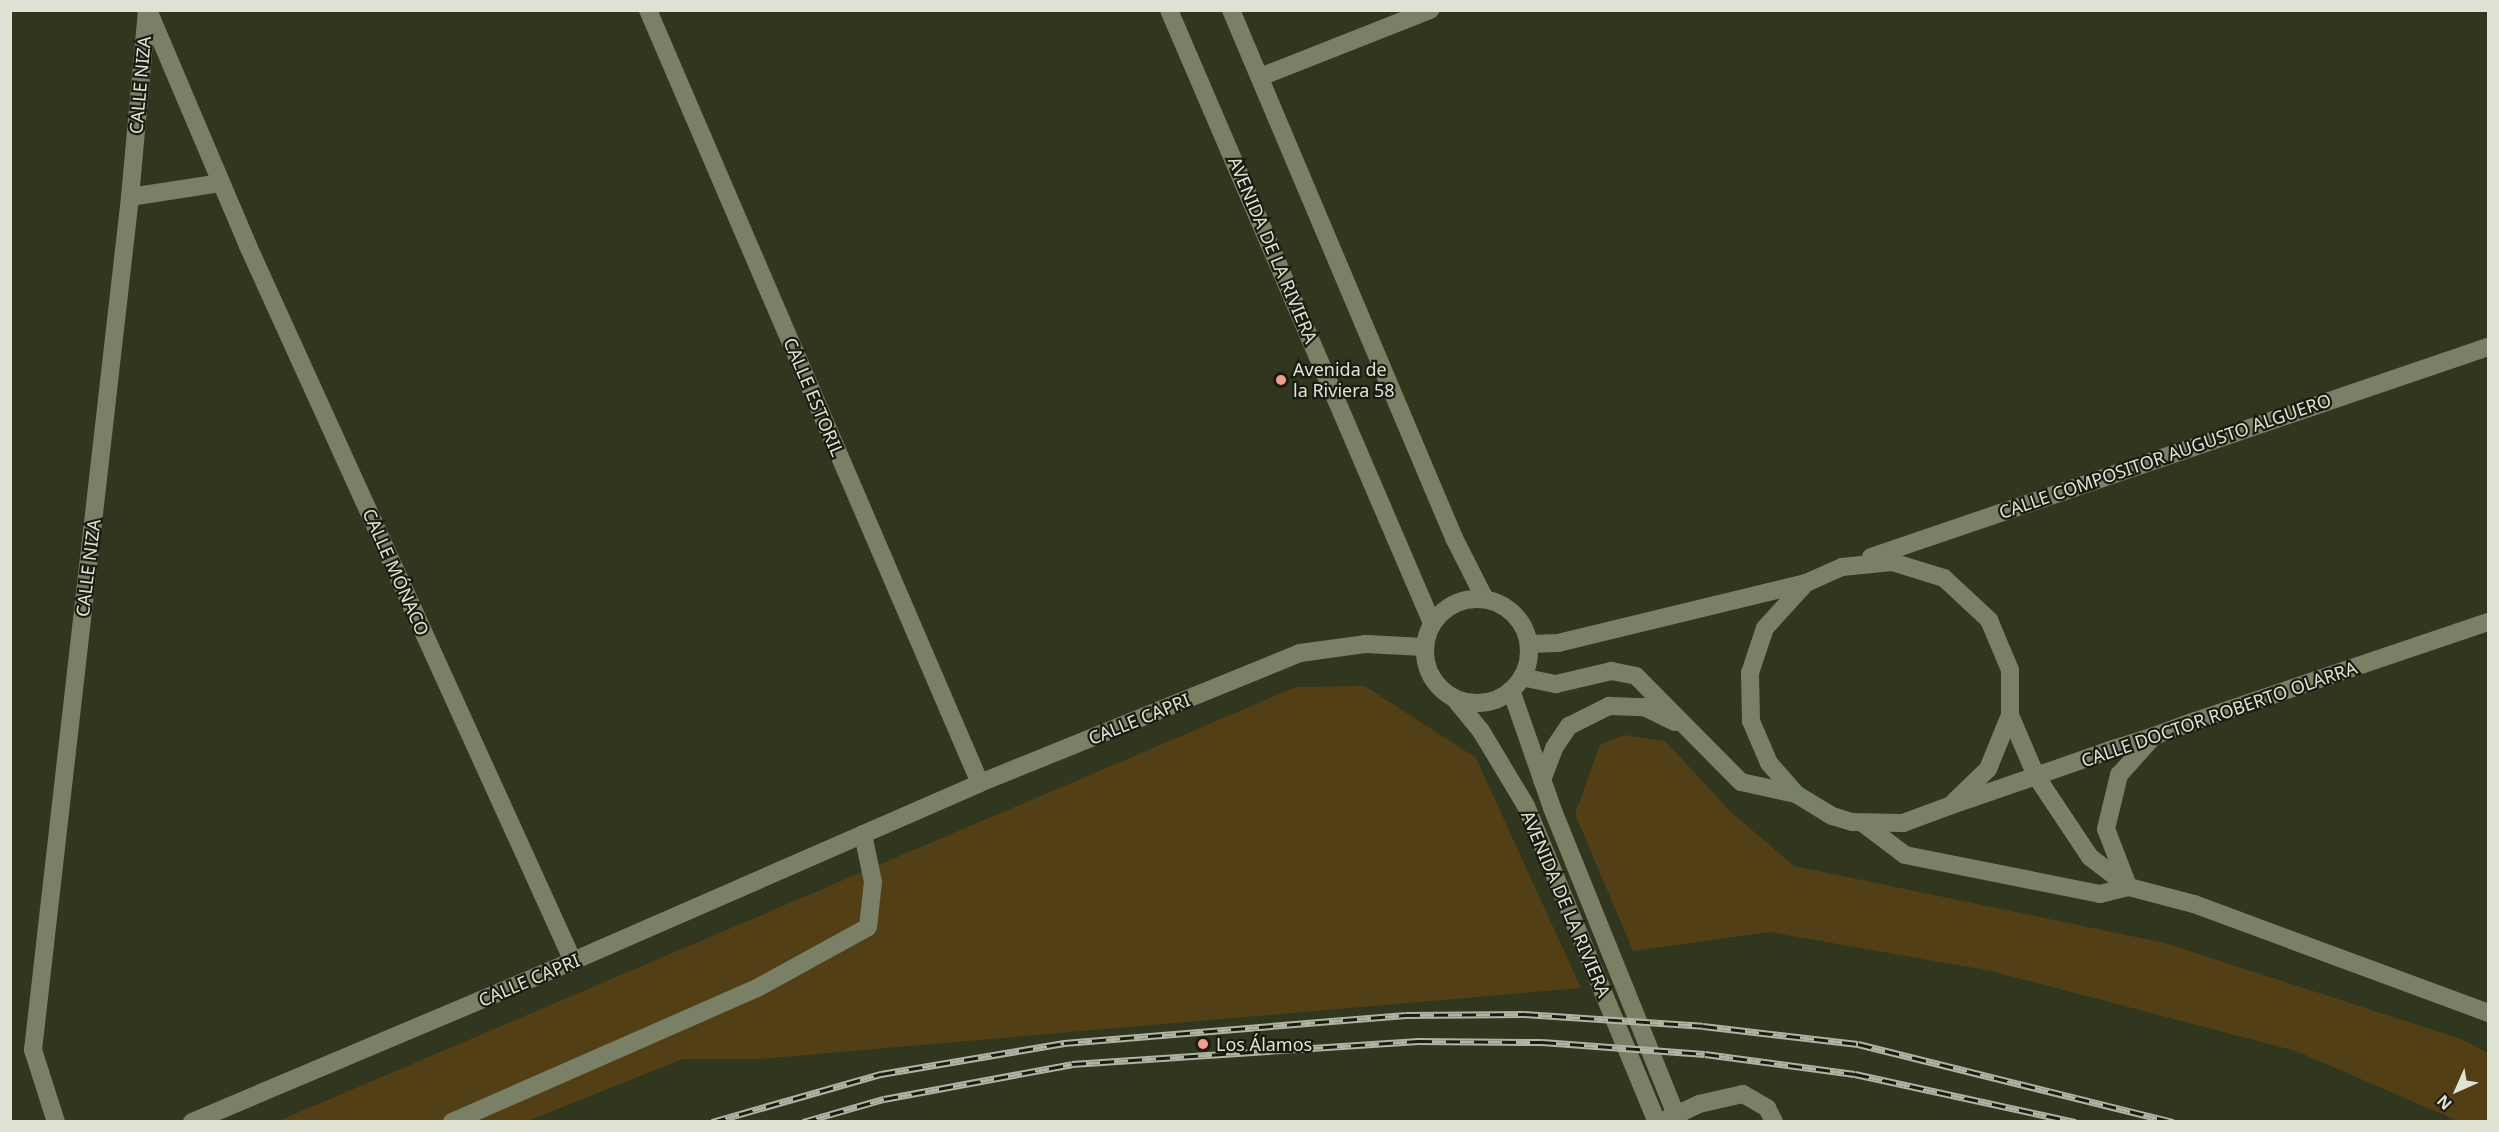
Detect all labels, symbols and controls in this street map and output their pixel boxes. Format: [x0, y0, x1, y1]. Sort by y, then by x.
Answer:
street label: CALLE NIZA [125, 35, 155, 135]
street label: AVENIDA DE LA RIVIERA [1224, 153, 1322, 347]
street label: CALLE ESTORIL [779, 334, 849, 460]
place label: Avenida de la Riviera 58 [1293, 359, 1395, 401]
marker: Avenida de la Riviera 58 [1274, 373, 1288, 387]
street label: CALLE COMPOSITOR AUGUSTO ALGUERO [1996, 389, 2334, 523]
street label: CALLE MÓNACO [358, 505, 434, 639]
street label: CALLE NIZA [71, 518, 105, 618]
street label: CALLE DOCTOR ROBERTO OLARRA [2078, 657, 2360, 771]
street label: CALLE CAPRI [1085, 689, 1193, 749]
street label: AVENIDA DE LA RIVIERA [1517, 807, 1615, 1001]
street label: CALLE CAPRI [475, 949, 583, 1011]
place label: Los Álamos [1216, 1033, 1312, 1055]
marker: Los Álamos [1194, 1035, 1212, 1053]
north arrow [2427, 1060, 2487, 1120]
text: N [2432, 1090, 2457, 1115]

